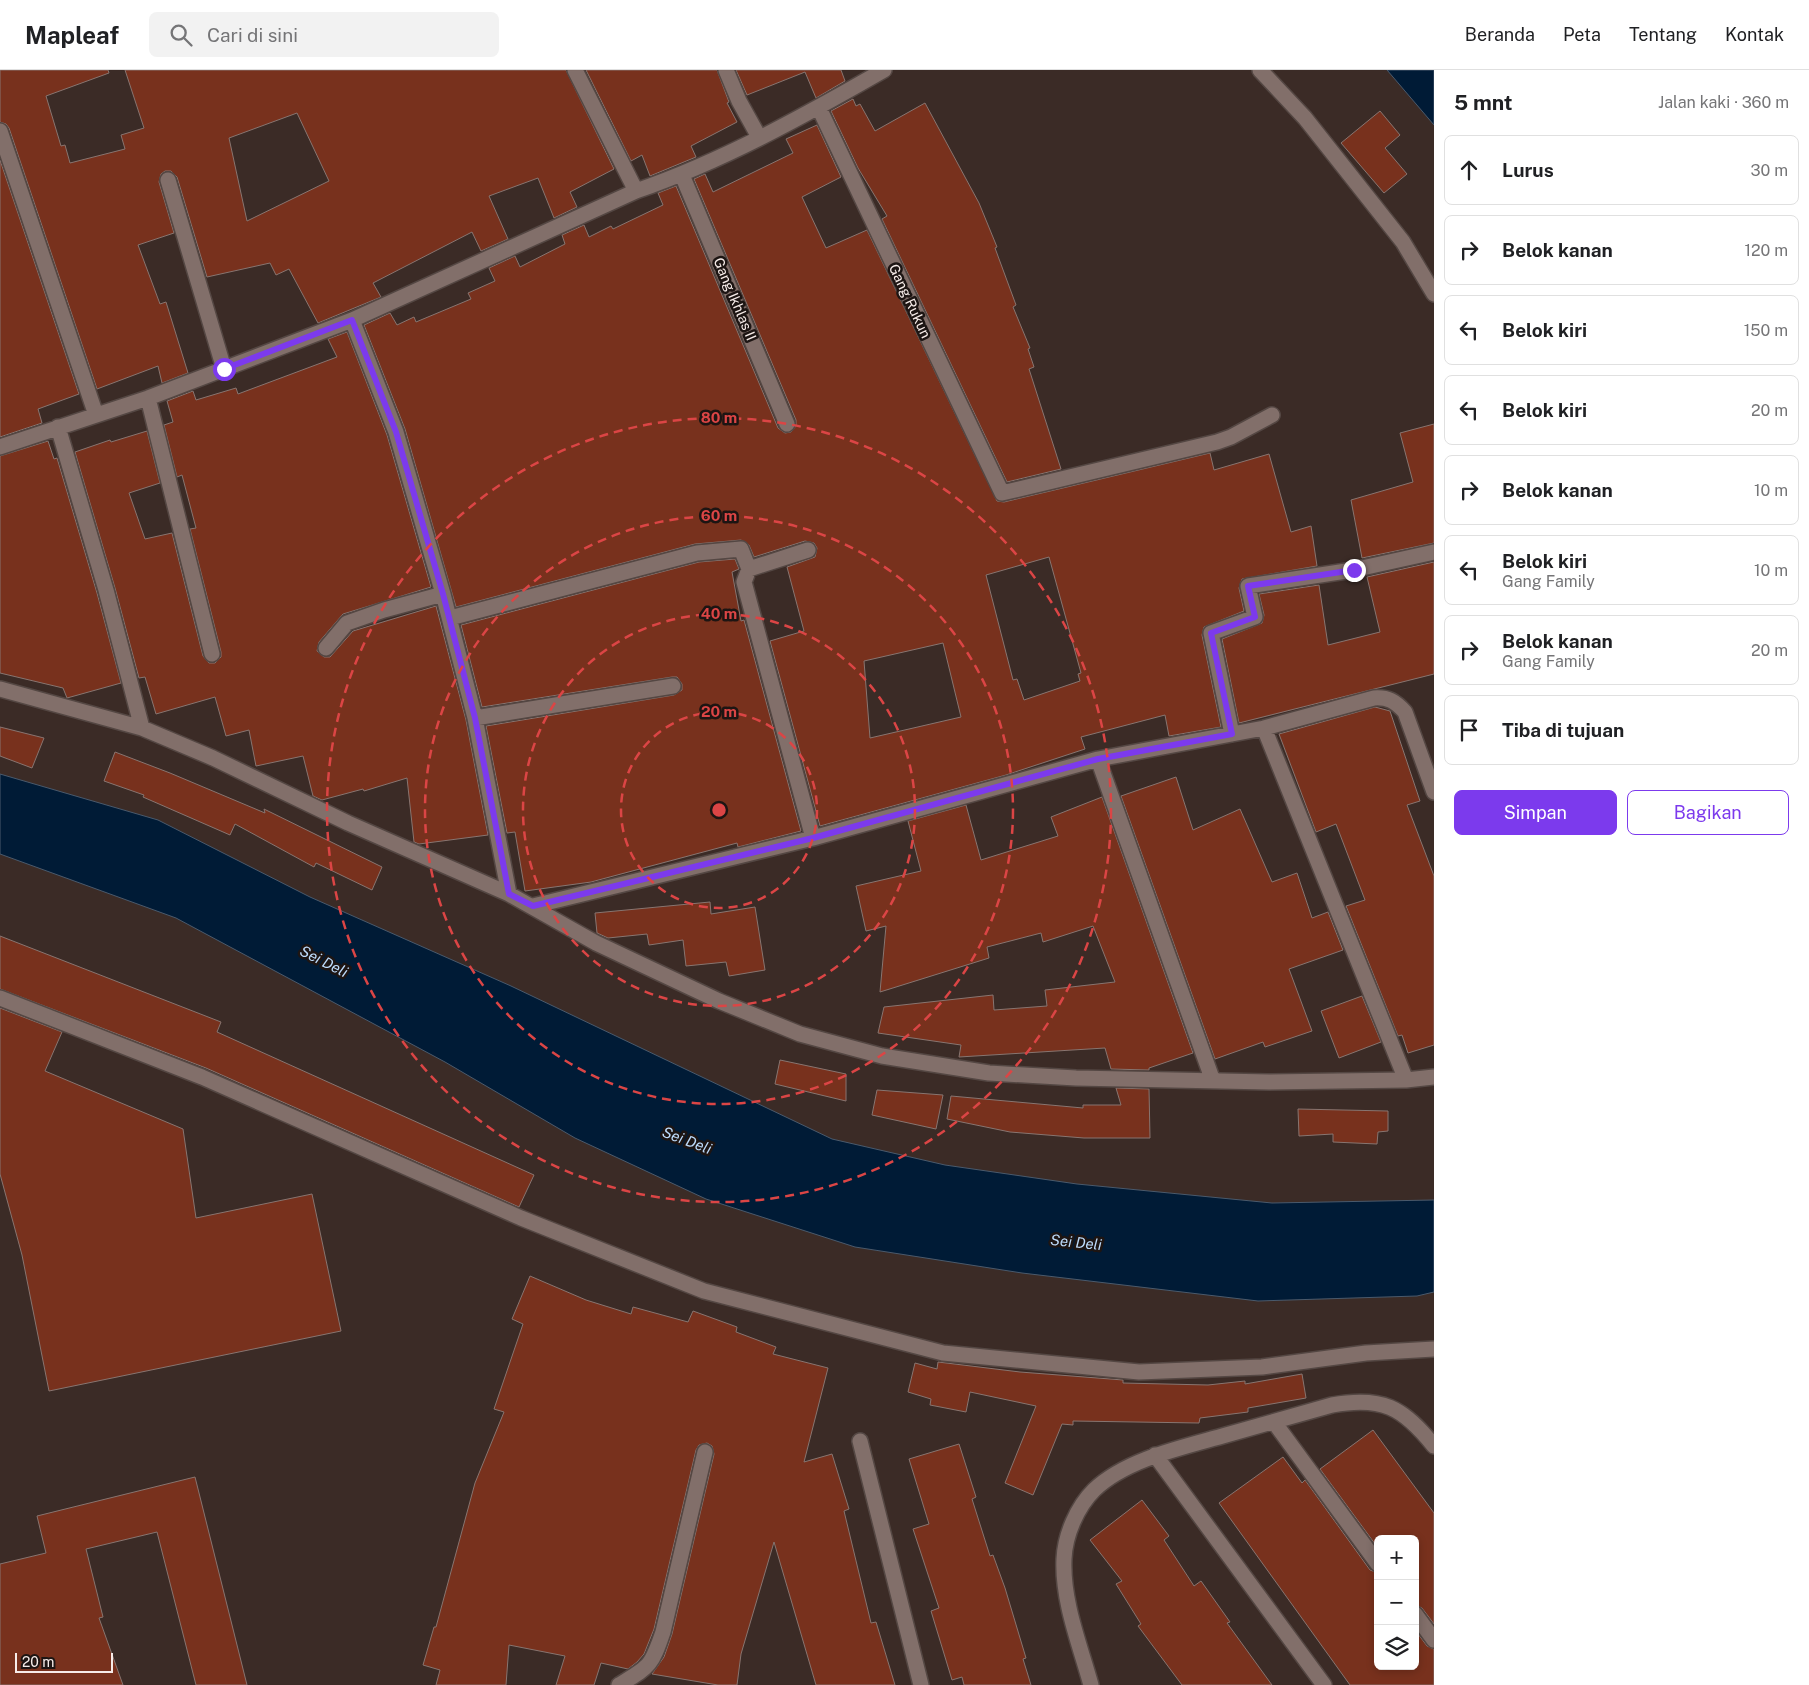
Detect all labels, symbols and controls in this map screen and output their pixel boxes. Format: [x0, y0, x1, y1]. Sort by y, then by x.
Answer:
search box [149, 12, 499, 57]
text: Mapleaf [25, 21, 119, 49]
icon: search [167, 21, 195, 49]
text: Cari di sini [207, 24, 298, 46]
text: Beranda [1465, 24, 1535, 45]
text: Peta [1563, 24, 1601, 45]
text: Tentang [1629, 24, 1697, 45]
text: Kontak [1725, 24, 1784, 45]
text: 5 mnt [1454, 90, 1513, 115]
text: Jalan kaki · 360 m [1658, 93, 1789, 112]
icon: ahead [1455, 156, 1483, 184]
text: Lurus [1502, 159, 1554, 181]
text: 30 m [1751, 161, 1788, 180]
icon: right [1455, 236, 1483, 264]
text: Belok kanan [1502, 239, 1613, 261]
text: 120 m [1744, 241, 1788, 260]
street label: Gang Ikhlas II [710, 255, 760, 343]
street label: Gang Rukun [886, 261, 934, 341]
icon: left [1455, 316, 1483, 344]
text: Belok kiri [1502, 319, 1587, 341]
text: 150 m [1744, 321, 1788, 340]
route start [213, 358, 236, 381]
icon: left [1455, 396, 1483, 424]
text: Belok kiri [1502, 399, 1587, 421]
text: 20 m [1751, 401, 1788, 420]
text: 80 m [701, 409, 737, 426]
icon: right [1455, 476, 1483, 504]
text: Belok kanan [1502, 479, 1613, 501]
text: 10 m [1754, 481, 1788, 500]
text: 60 m [701, 507, 737, 524]
text: Belok kiri [1502, 550, 1587, 572]
icon: left [1455, 556, 1483, 584]
route end [1343, 559, 1366, 582]
text: 10 m [1754, 561, 1788, 580]
text: Gang Family [1502, 572, 1595, 591]
text: 40 m [701, 605, 737, 622]
text: Belok kanan [1502, 630, 1613, 652]
icon: right [1455, 636, 1483, 664]
text: 20 m [1751, 641, 1788, 660]
text: Gang Family [1502, 652, 1595, 671]
text: 20 m [701, 703, 737, 720]
icon: arrive [1455, 716, 1483, 744]
text: Tiba di tujuan [1502, 719, 1624, 741]
button: Simpan [1454, 790, 1617, 835]
button: Bagikan [1627, 790, 1789, 835]
centre of rings [710, 801, 728, 819]
water label: Sei Deli [297, 942, 351, 980]
water label: Sei Deli [660, 1123, 714, 1157]
water label: Sei Deli [1049, 1231, 1103, 1253]
map controls [1374, 1535, 1419, 1670]
button: + [1374, 1535, 1419, 1580]
button: − [1374, 1580, 1419, 1625]
button: layers [1374, 1625, 1419, 1670]
scale bar [15, 1650, 112, 1673]
text: 20 m [22, 1654, 54, 1670]

